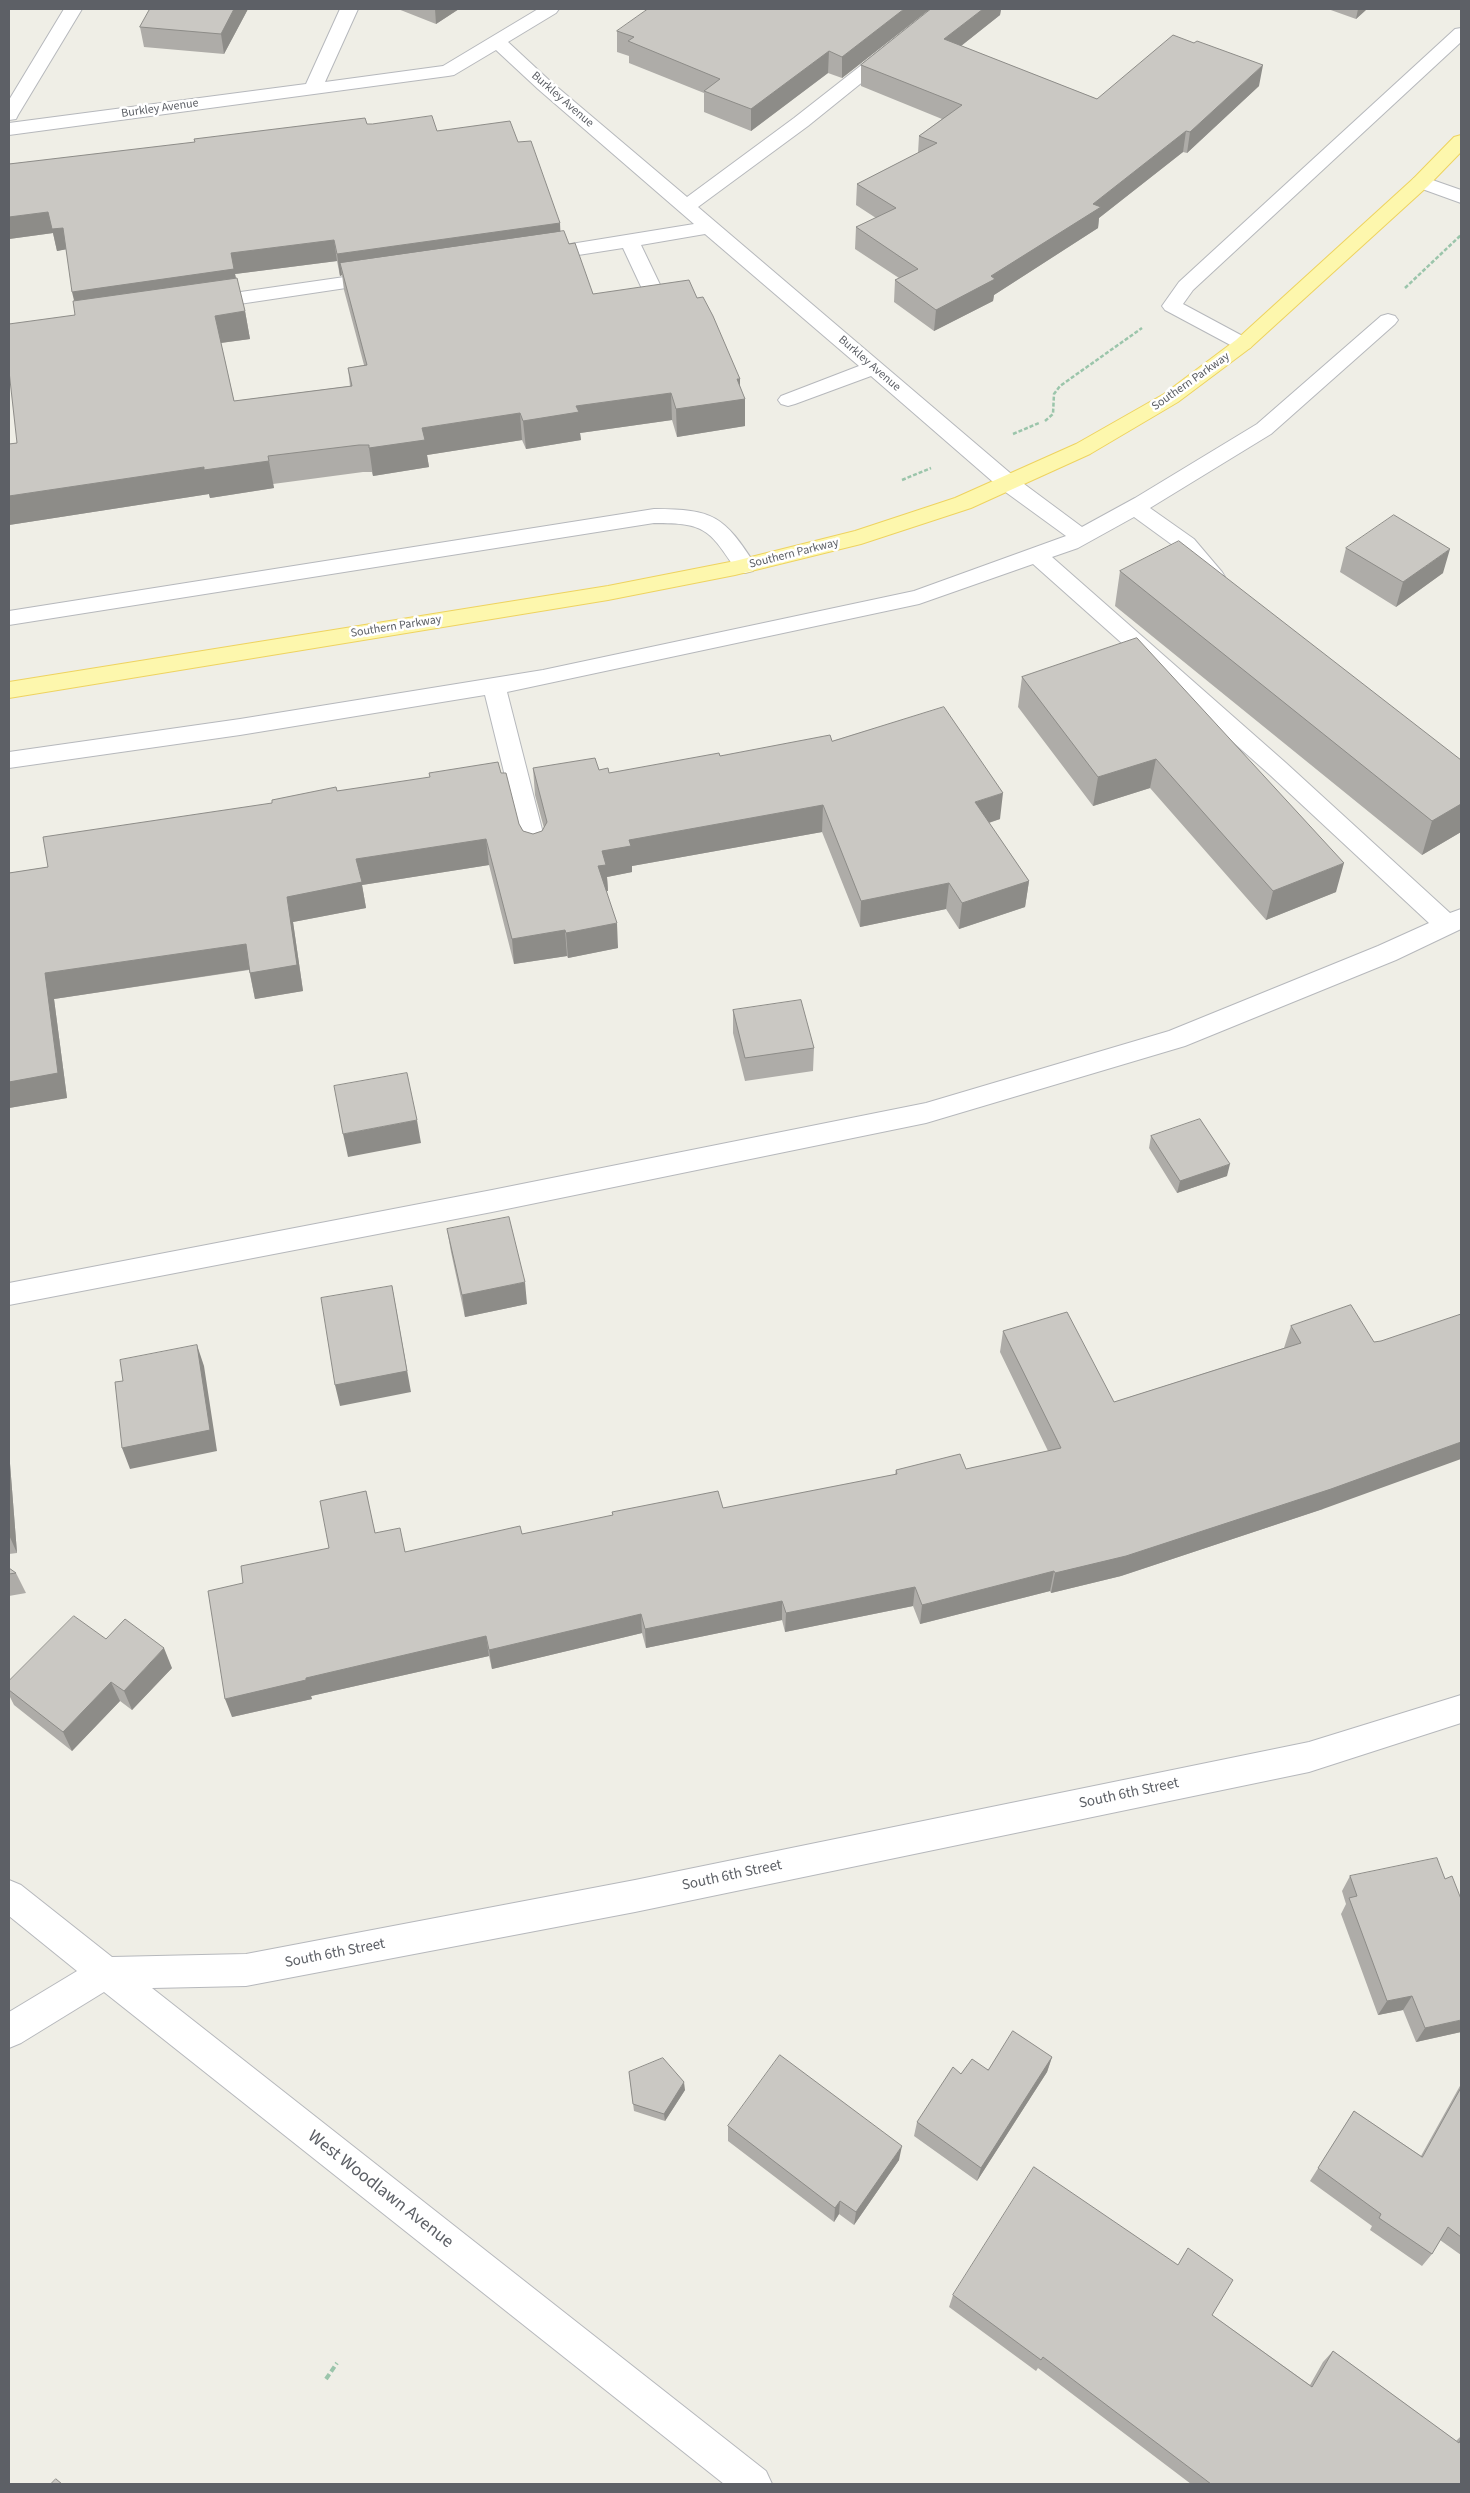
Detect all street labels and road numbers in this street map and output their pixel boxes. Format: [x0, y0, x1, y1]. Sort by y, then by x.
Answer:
street label: Burkley Avenue [528, 69, 596, 131]
street label: Burkley Avenue [121, 96, 199, 122]
street label: Burkley Avenue [835, 333, 903, 395]
street label: Southern Parkway [1149, 350, 1233, 414]
street label: Southern Parkway [748, 536, 840, 572]
street label: Southern Parkway [350, 613, 442, 641]
street label: South 6th Street [1077, 1775, 1181, 1813]
street label: South 6th Street [680, 1857, 784, 1895]
street label: South 6th Street [283, 1935, 387, 1973]
street label: West Woodlawn Avenue [303, 2126, 457, 2254]

